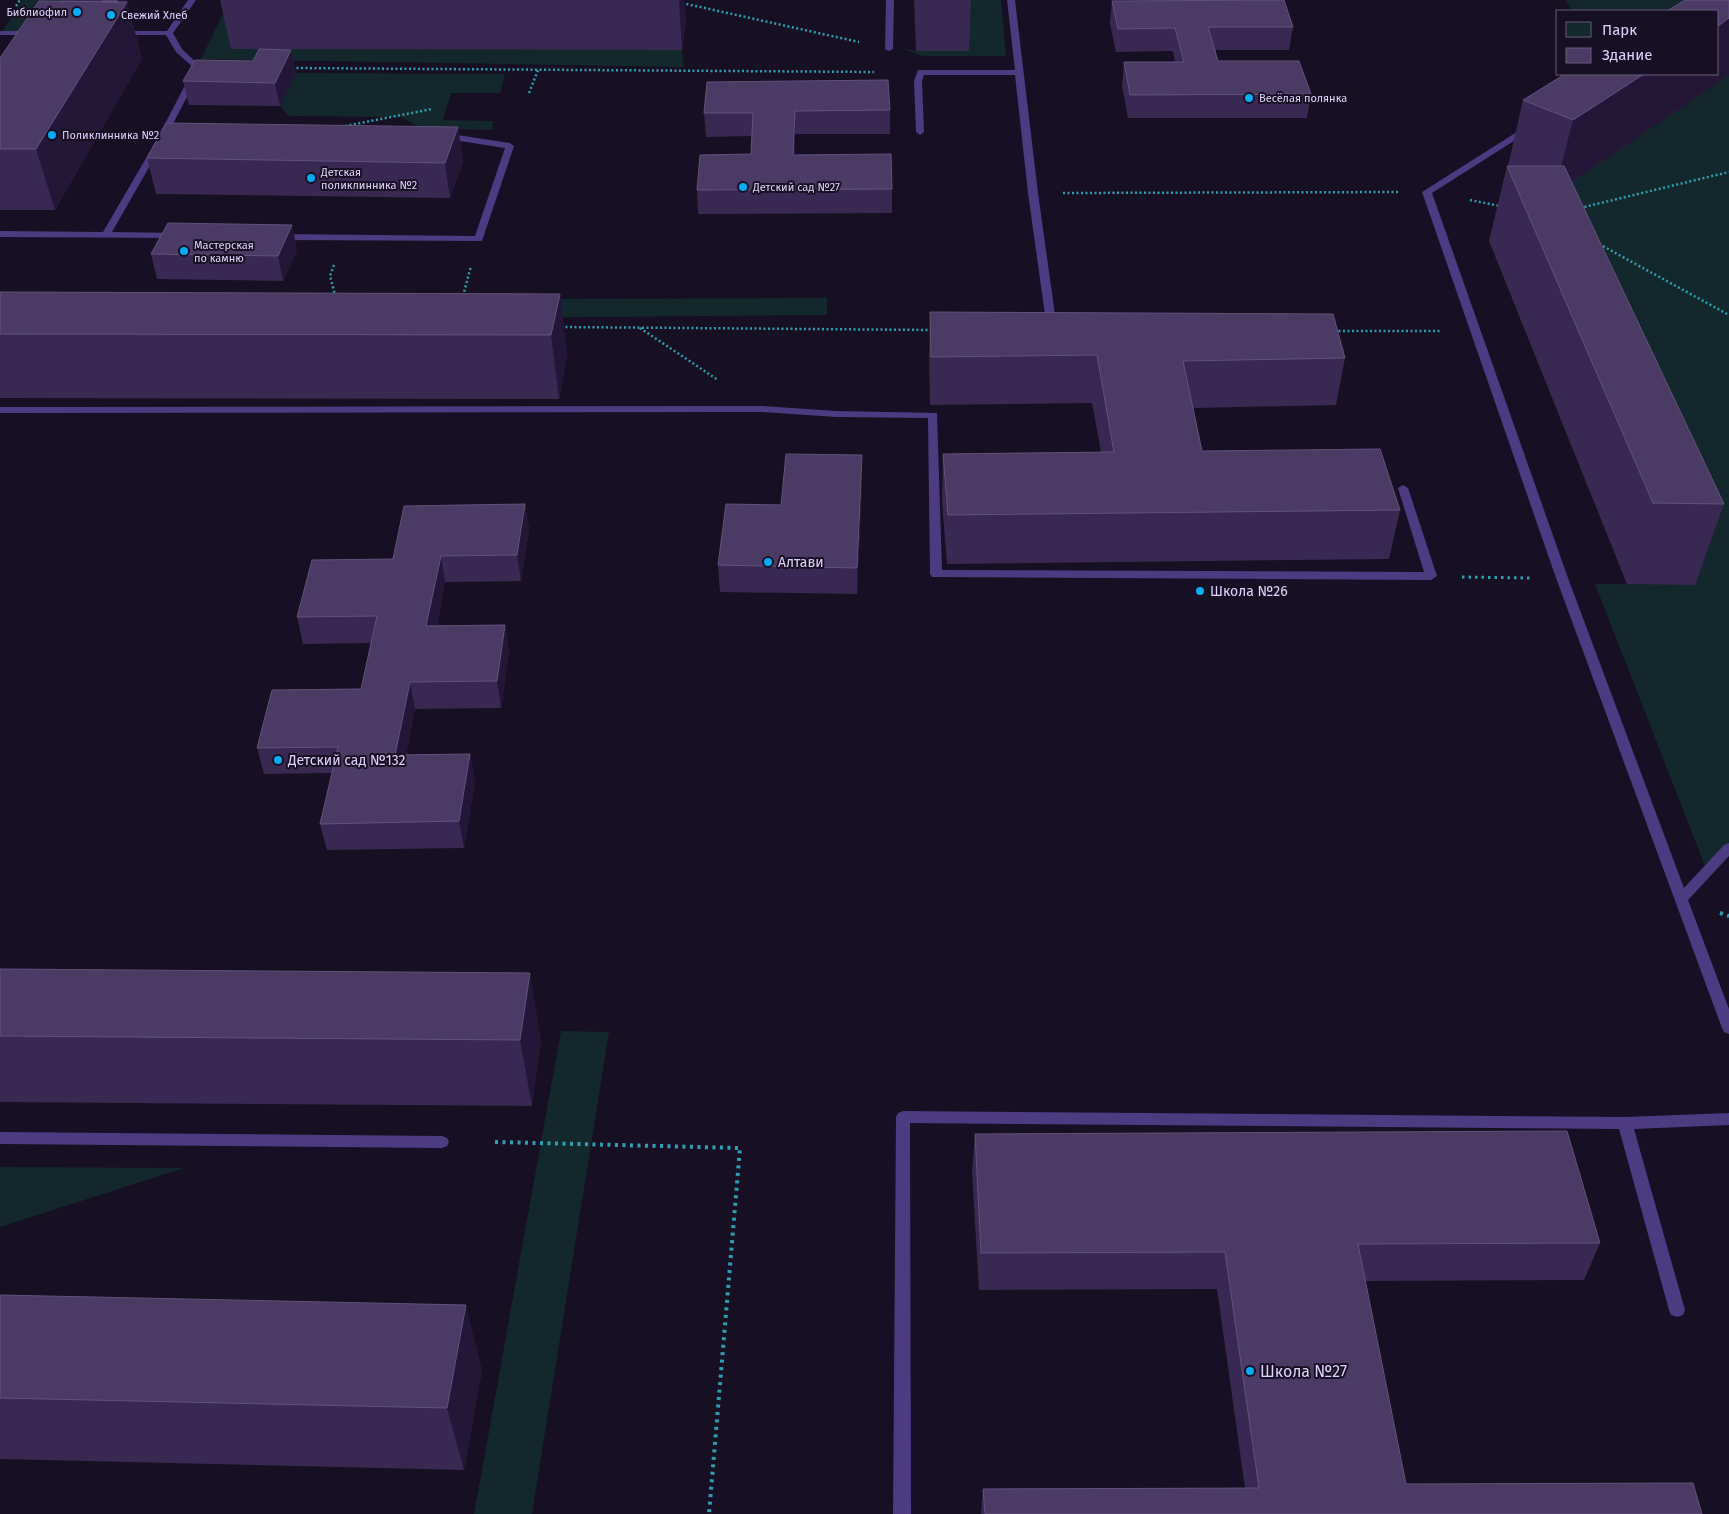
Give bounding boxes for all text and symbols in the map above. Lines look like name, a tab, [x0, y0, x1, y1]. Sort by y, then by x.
place label: Библиофил	[7, 6, 67, 19]
marker: Библиофил	[71, 6, 83, 18]
marker: Свежий Хлеб	[105, 9, 117, 21]
place label: Свежий Хлеб	[121, 9, 188, 22]
legend	[1556, 10, 1719, 75]
text: Парк	[1602, 21, 1637, 39]
text: Здание	[1602, 46, 1652, 64]
marker: Весёлая полянка	[1243, 92, 1255, 104]
place label: Весёлая полянка	[1259, 92, 1347, 105]
marker: Поликлинника №2	[46, 129, 58, 141]
place label: Поликлинника №2	[62, 129, 159, 142]
place label: Детская поликлинника №2	[320, 166, 417, 192]
marker: Детская поликлинника №2	[305, 172, 317, 184]
marker: Детский сад №27	[737, 181, 749, 193]
place label: Детский сад №27	[752, 181, 840, 194]
place label: Мастерская по камню	[194, 239, 254, 265]
marker: Мастерская по камню	[178, 245, 190, 257]
place label: Алтави	[778, 554, 824, 571]
marker: Алтави	[762, 556, 774, 568]
place label: Школа №26	[1210, 583, 1288, 600]
marker: Школа №26	[1194, 585, 1206, 597]
place label: Детский сад №132	[287, 752, 406, 769]
marker: Детский сад №132	[272, 754, 284, 766]
place label: Школа №27	[1260, 1362, 1347, 1381]
marker: Школа №27	[1244, 1365, 1256, 1377]

